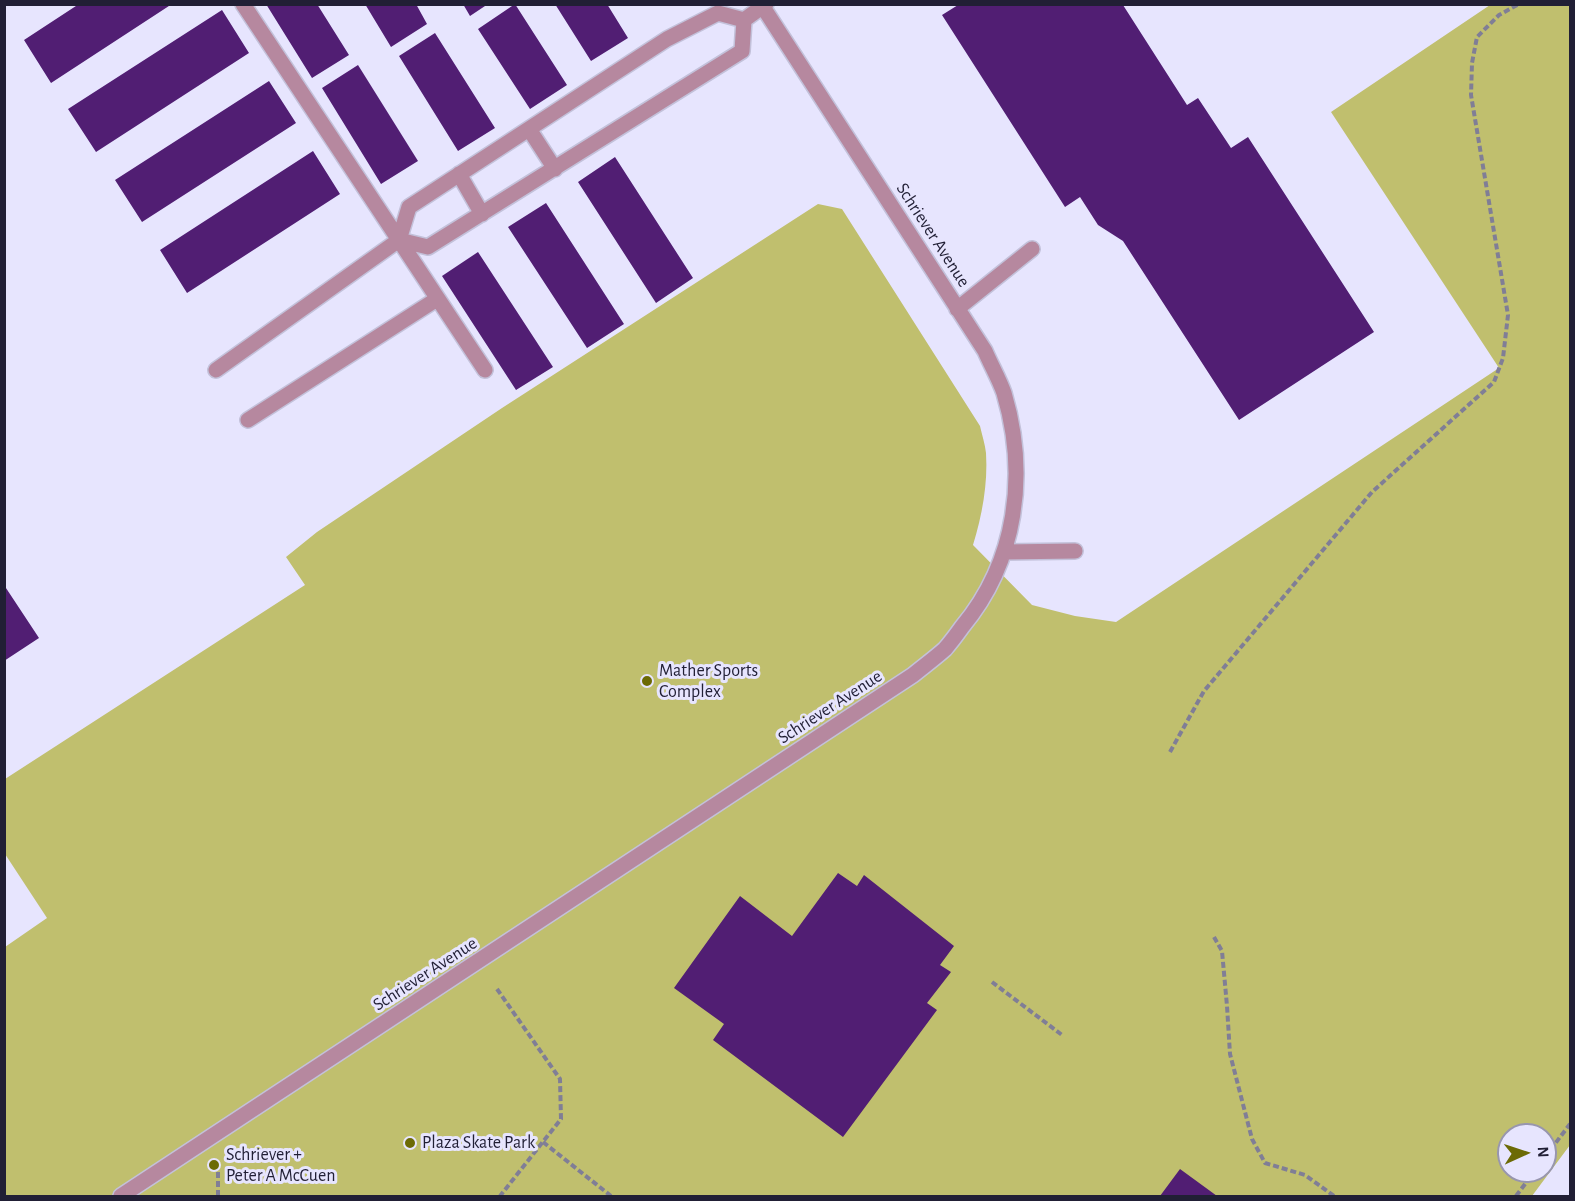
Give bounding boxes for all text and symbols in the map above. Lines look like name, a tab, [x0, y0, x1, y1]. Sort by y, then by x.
street label: Schriever Avenue	[891, 179, 975, 291]
place label: Mather Sports Complex	[659, 660, 758, 702]
street label: Schriever Avenue	[774, 665, 886, 749]
marker: Mather Sports Complex	[640, 674, 654, 688]
street label: Schriever Avenue	[369, 932, 481, 1016]
north arrow	[1497, 1123, 1557, 1183]
place label: Plaza Skate Park	[422, 1132, 535, 1154]
marker: Plaza Skate Park	[403, 1136, 417, 1150]
place label: Schriever + Peter A McCuen	[226, 1144, 335, 1186]
text: N	[1535, 1146, 1551, 1158]
marker: Schriever + Peter A McCuen	[207, 1158, 221, 1172]

